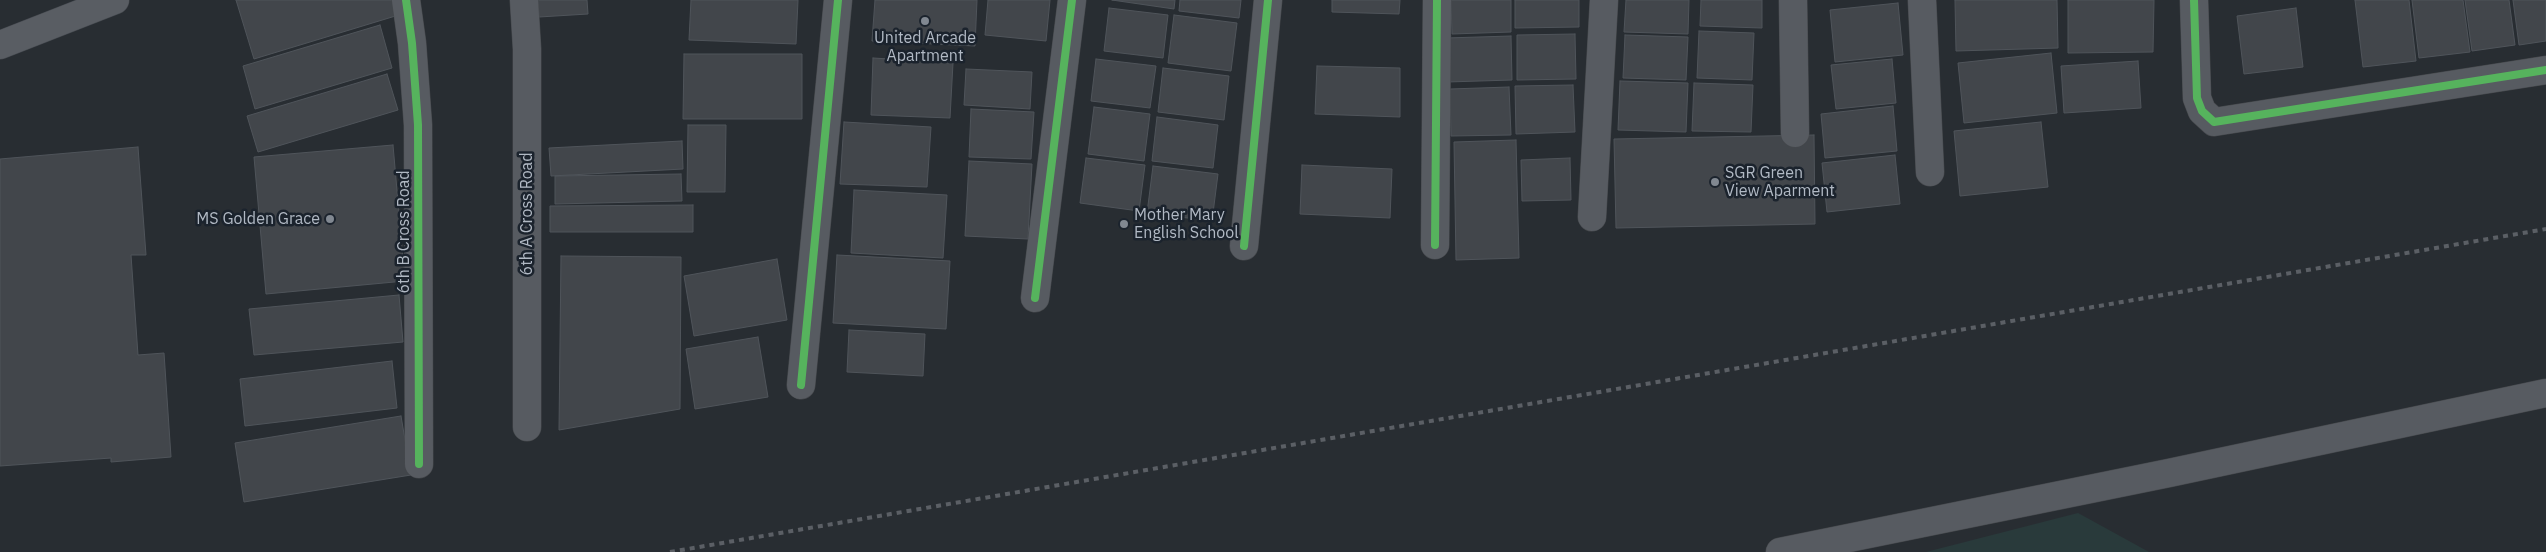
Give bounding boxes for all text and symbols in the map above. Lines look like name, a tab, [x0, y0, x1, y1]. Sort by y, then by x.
marker: United Arcade Apartment	[919, 15, 931, 27]
place label: United Arcade Apartment	[874, 28, 976, 66]
street label: 6th A Cross Road	[517, 153, 537, 275]
place label: SGR Green View Aparment	[1725, 163, 1835, 201]
street label: 6th B Cross Road	[394, 170, 414, 294]
marker: SGR Green View Aparment	[1709, 176, 1721, 188]
place label: Mother Mary English School	[1134, 205, 1239, 243]
place label: MS Golden Grace	[196, 209, 320, 229]
marker: MS Golden Grace	[324, 213, 336, 225]
marker: Mother Mary English School	[1118, 218, 1130, 230]

